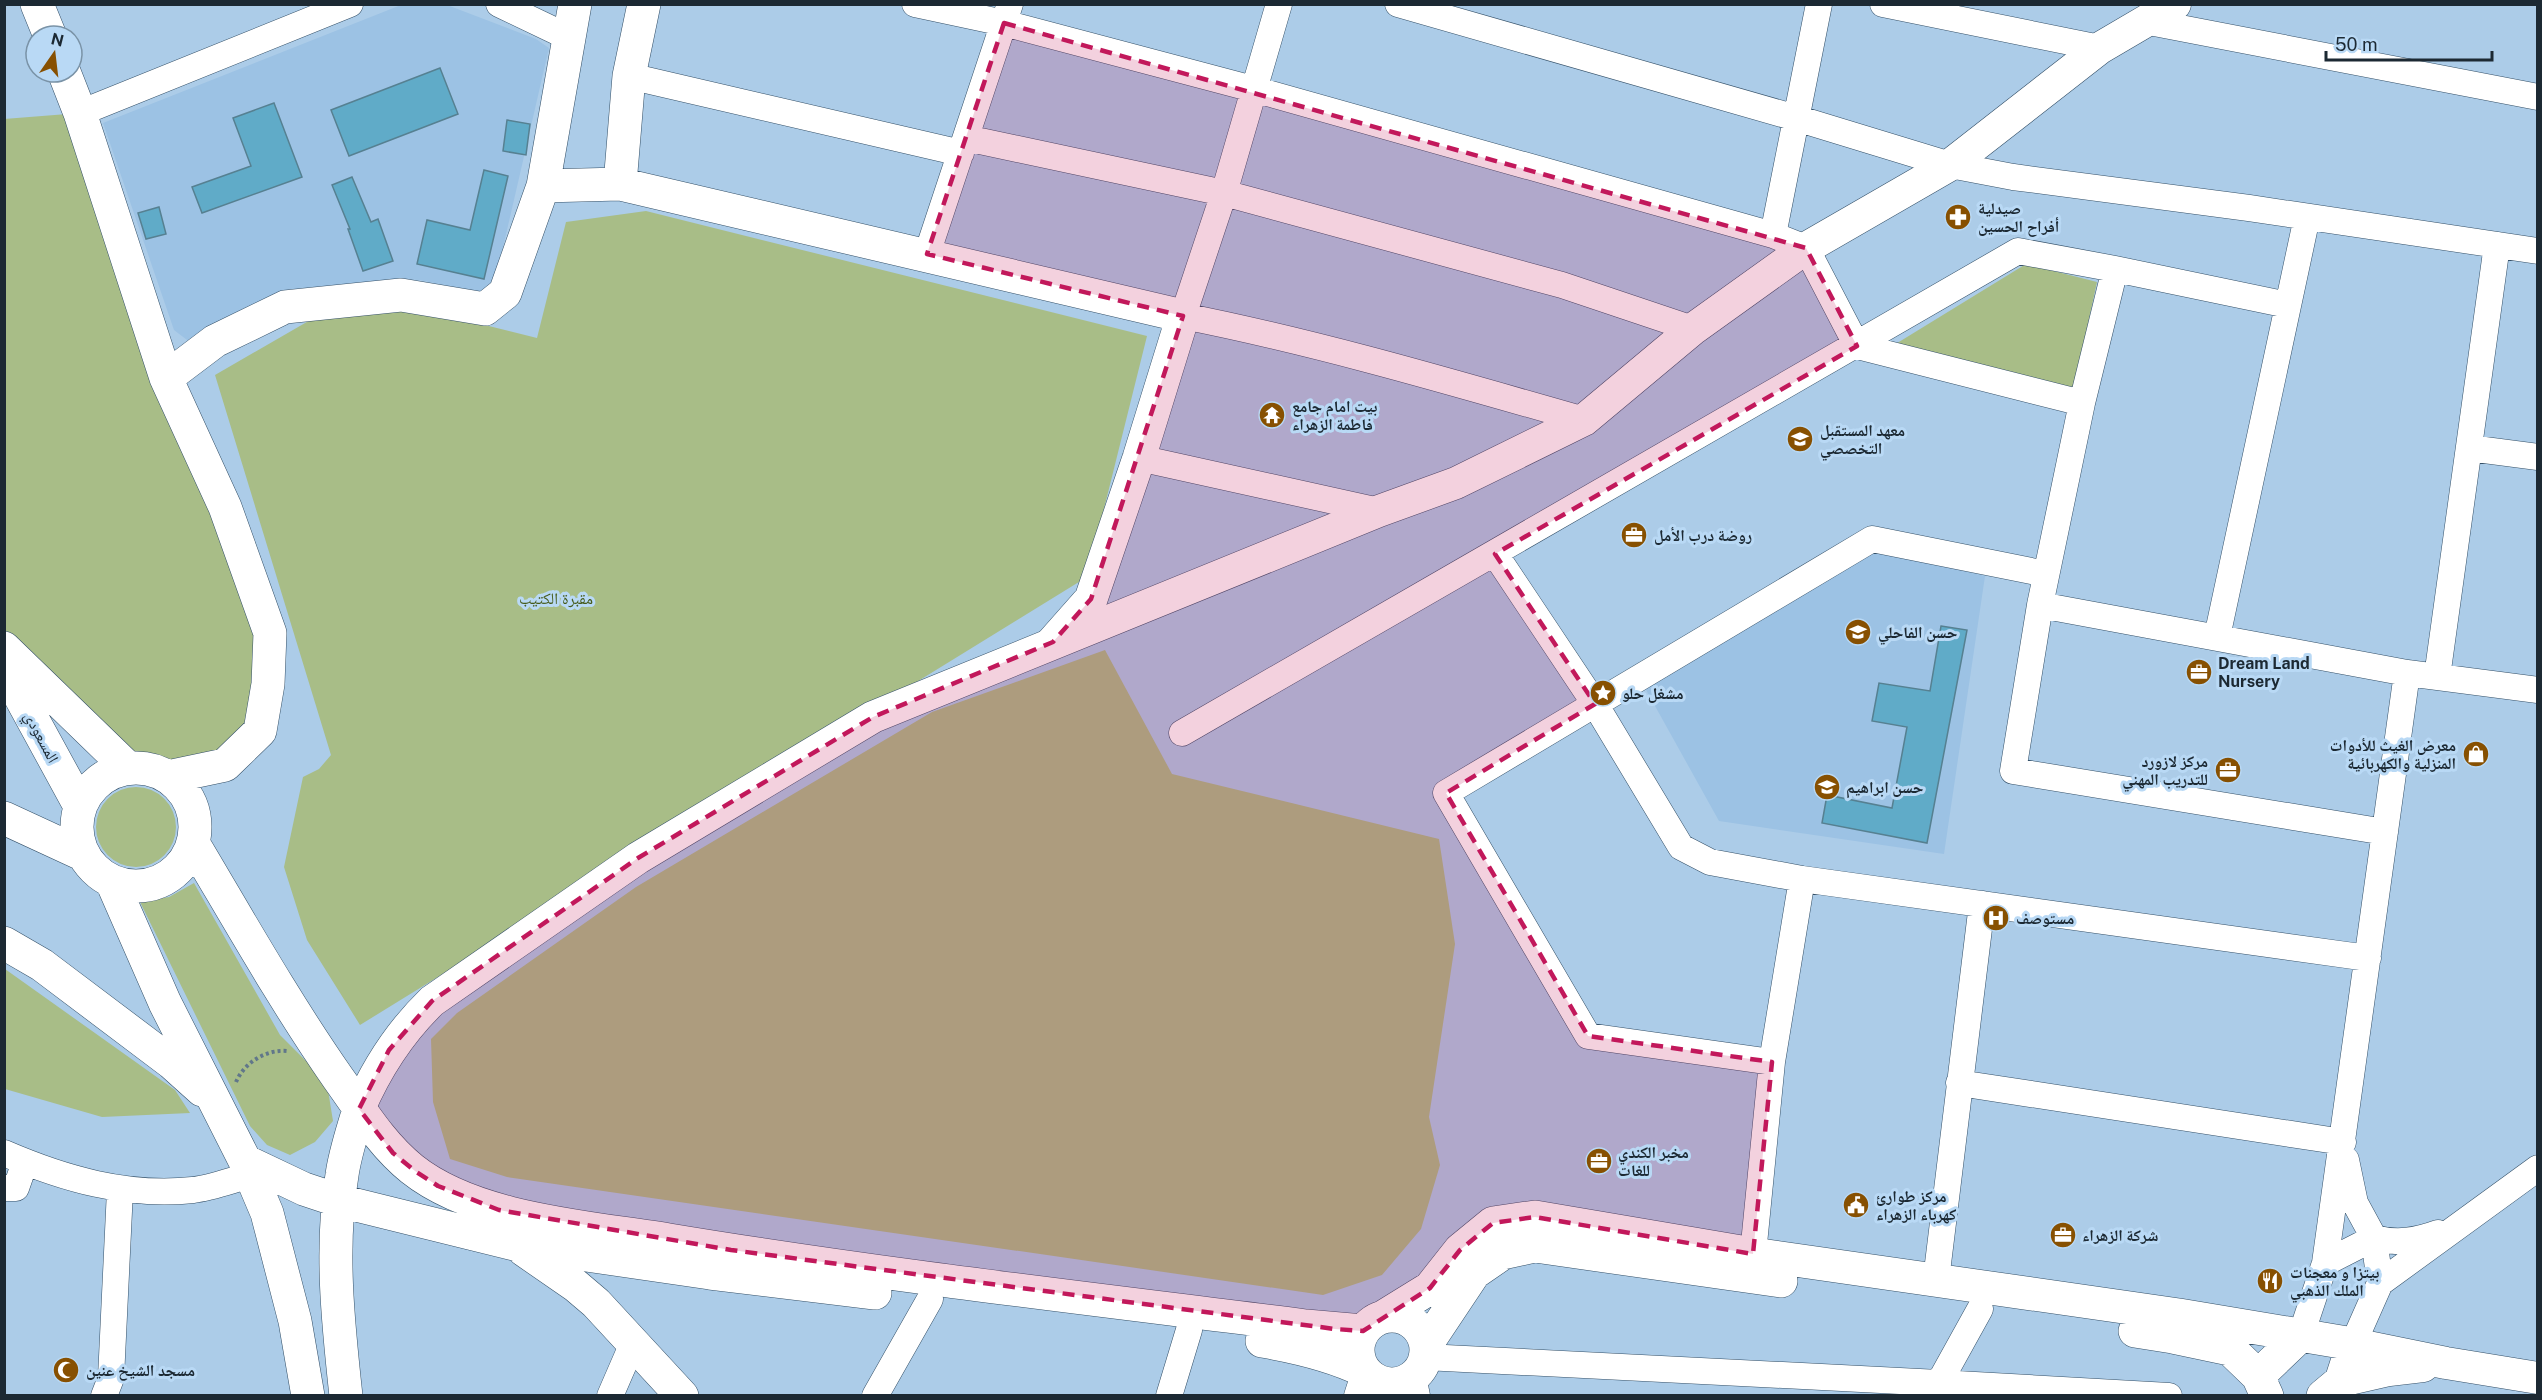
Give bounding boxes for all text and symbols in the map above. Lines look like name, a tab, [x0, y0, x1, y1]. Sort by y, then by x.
north arrow	[24, 24, 84, 84]
scale bar	[2326, 24, 2492, 62]
text: N	[49, 29, 66, 51]
text: 50 m	[2335, 34, 2378, 55]
place label: صيدلية أفراح الحسين	[1978, 199, 2059, 237]
pharmacy icon: صيدلية أفراح الحسين	[1943, 202, 1973, 232]
place label: بيت امام جامع فاطمة الزهراء	[1292, 397, 1377, 434]
temple icon: بيت امام جامع فاطمة الزهراء	[1257, 400, 1287, 430]
place label: معهد المستقبل التخصصي	[1820, 421, 1905, 461]
school or university icon: معهد المستقبل التخصصي	[1785, 424, 1815, 454]
office icon: روضة درب الأمل	[1619, 520, 1649, 550]
place label: روضة درب الأمل	[1654, 526, 1752, 545]
park label: مقبرة الكتيب	[519, 589, 593, 608]
school or university icon: حسن الفاحلي	[1843, 617, 1873, 647]
place label: حسن الفاحلي	[1878, 623, 1957, 645]
place label: Dream Land Nursery	[2218, 654, 2310, 691]
office icon: Dream Land Nursery	[2184, 657, 2214, 687]
place icon: مشغل حلو	[1588, 678, 1618, 708]
place label: مشغل حلو	[1622, 684, 1683, 703]
street label: المسعودي	[18, 708, 63, 767]
place label: معرض الغيث للأدوات المنزلية والكهربائية	[2330, 736, 2456, 773]
shop icon: معرض الغيث للأدوات المنزلية والكهربائية	[2461, 739, 2491, 769]
place label: مركز لازورد للتدريب المهني	[2122, 752, 2208, 792]
office icon: مركز لازورد للتدريب المهني	[2213, 755, 2243, 785]
school or university icon: حسن ابراهيم	[1812, 772, 1842, 802]
place label: حسن ابراهيم	[1846, 778, 1923, 799]
hospital icon: مستوصف	[1981, 903, 2011, 933]
place label: مستوصف	[2016, 909, 2074, 928]
place label: مخبر الكندي للغات	[1618, 1143, 1689, 1180]
office icon: مخبر الكندي للغات	[1584, 1146, 1614, 1176]
place label: مركز طوارئ كهرباء الزهراء	[1876, 1187, 1956, 1224]
public building icon: مركز طوارئ كهرباء الزهراء	[1841, 1190, 1871, 1220]
office icon: شركة الزهراء	[2048, 1220, 2078, 1250]
place label: شركة الزهراء	[2082, 1226, 2158, 1245]
place label: بيتزا و معجنات الملك الذهبي	[2290, 1263, 2379, 1303]
restaurant icon: بيتزا و معجنات الملك الذهبي	[2255, 1266, 2285, 1296]
mosque icon: مسجد الشيخ عنين	[51, 1355, 81, 1385]
place label: مسجد الشيخ عنين	[86, 1361, 195, 1381]

